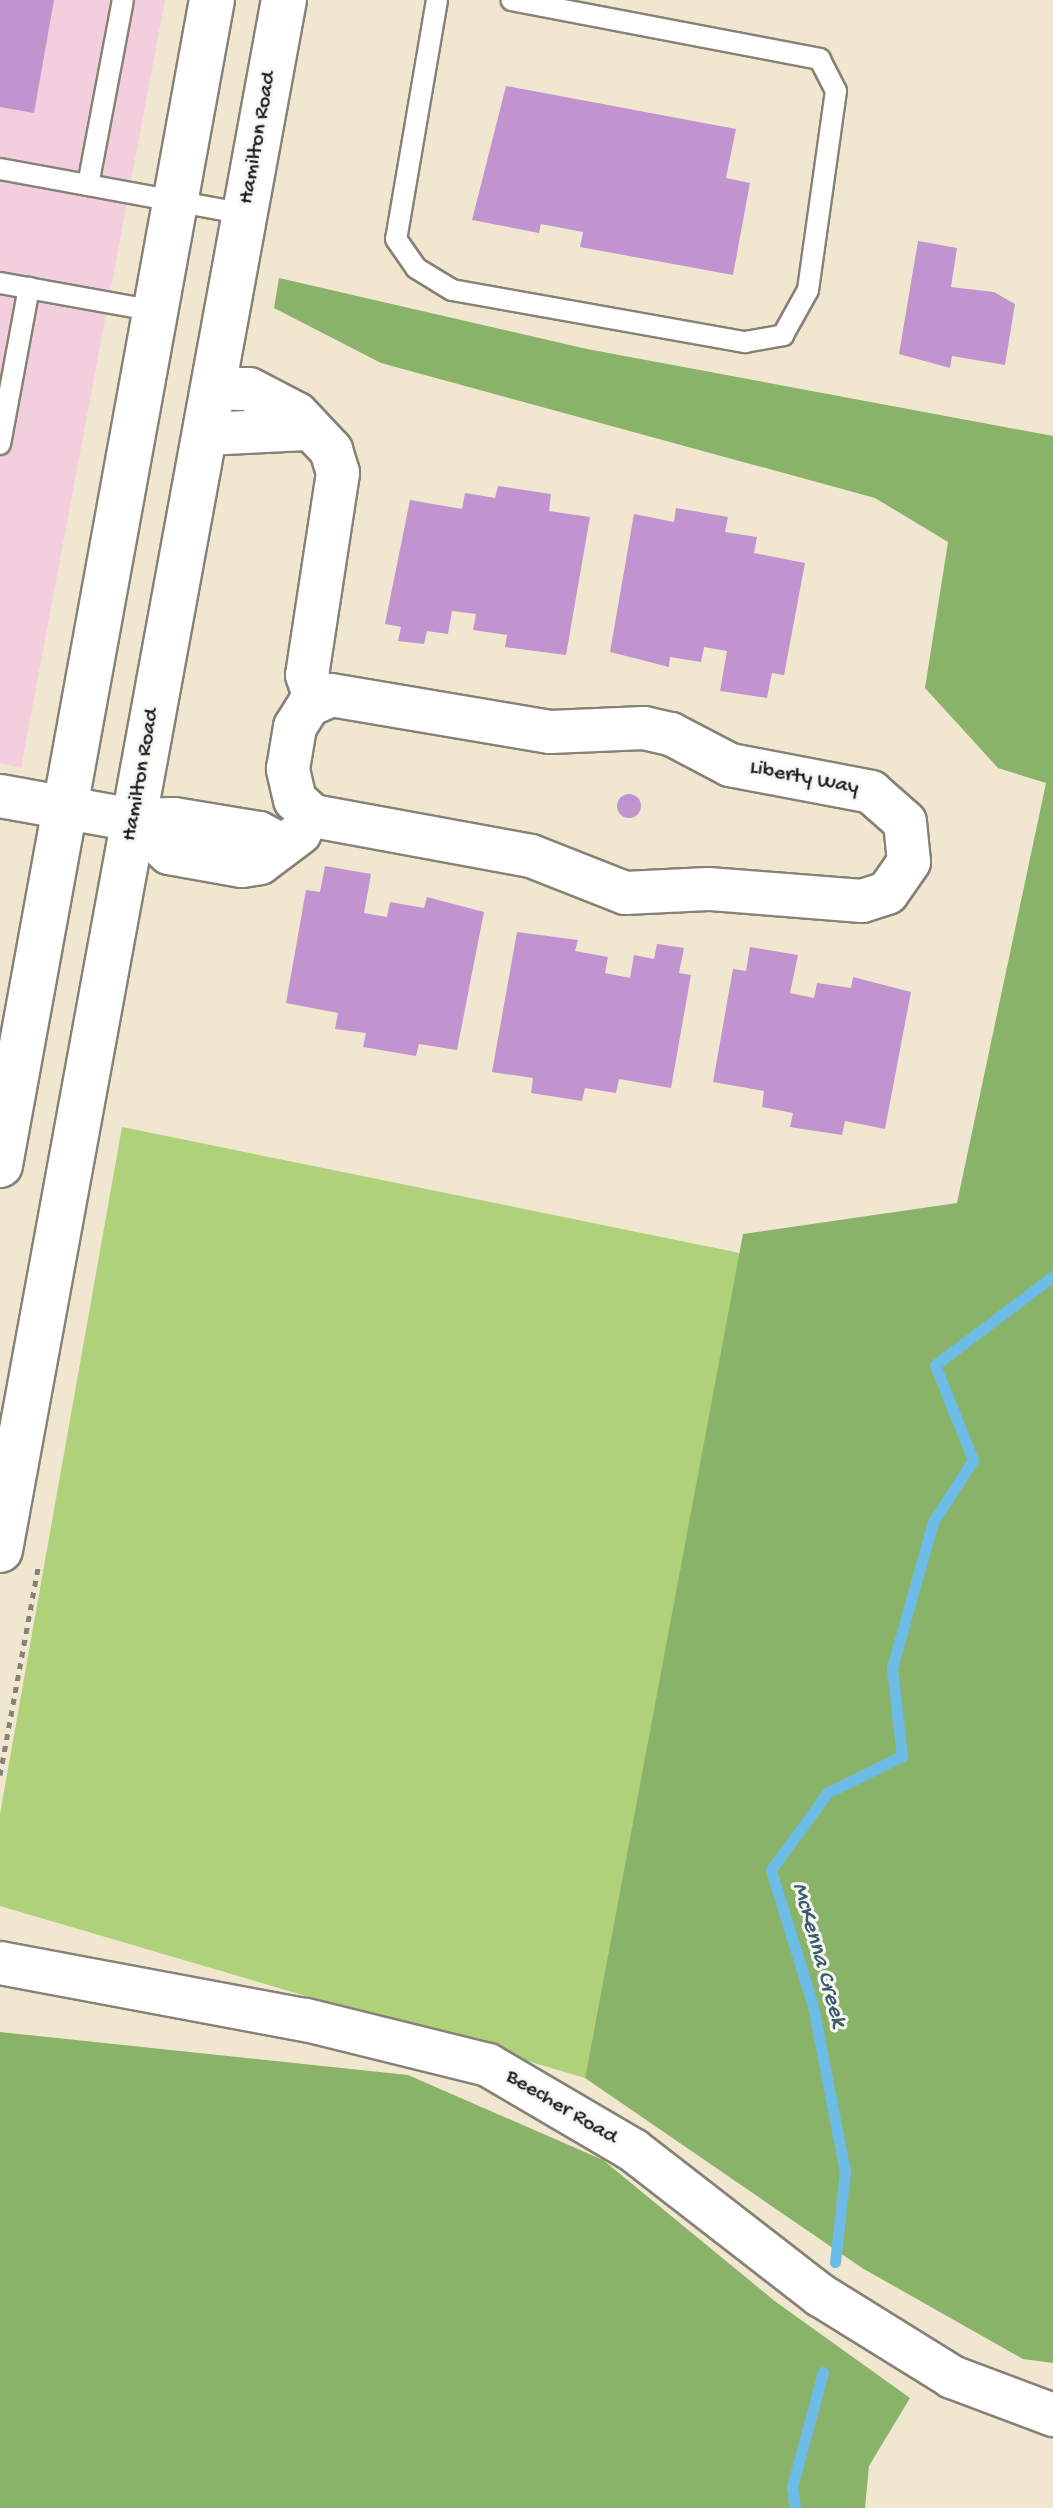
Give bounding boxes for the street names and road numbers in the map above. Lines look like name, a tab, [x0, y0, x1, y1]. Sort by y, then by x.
street label: Hamilton Road	[234, 70, 284, 206]
street label: Hamilton Road	[117, 707, 167, 843]
street label: Liberty Way	[747, 756, 861, 802]
street label: Beecher Road	[500, 2064, 622, 2152]

